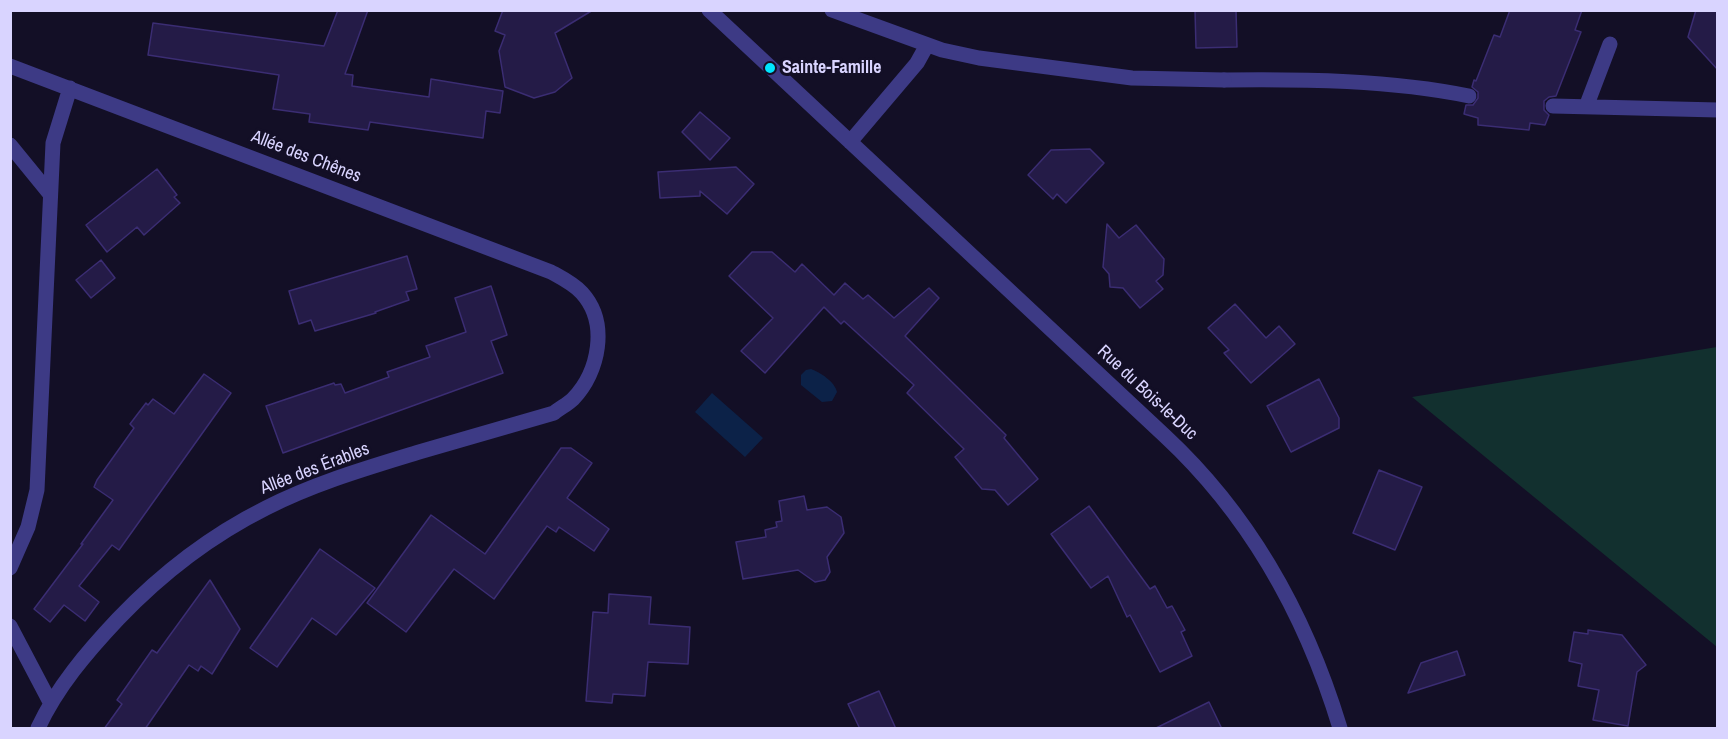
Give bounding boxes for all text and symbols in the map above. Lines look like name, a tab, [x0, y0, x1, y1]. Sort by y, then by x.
place label: Sainte-Famille	[782, 57, 881, 79]
marker: Sainte-Famille	[763, 61, 777, 75]
street label: Allée des Chênes	[248, 126, 364, 188]
street label: Rue du Bois-le-Duc	[1093, 341, 1201, 445]
street label: Allée des Érables	[258, 438, 372, 500]

